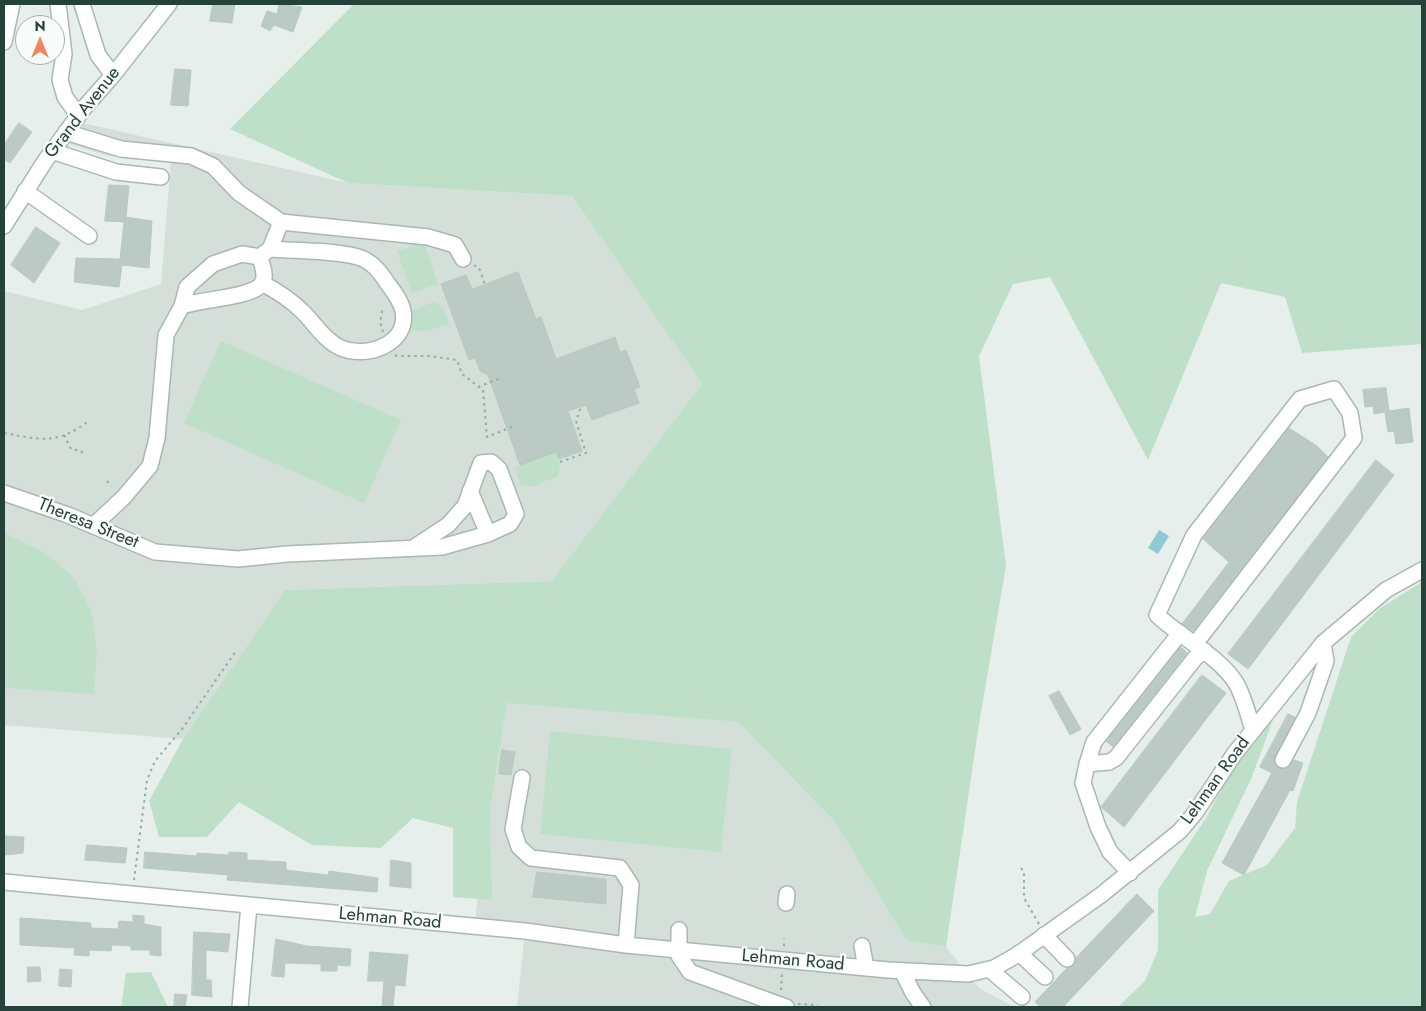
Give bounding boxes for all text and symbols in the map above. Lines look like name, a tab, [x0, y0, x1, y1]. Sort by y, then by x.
north arrow	[15, 15, 65, 65]
text: N	[34, 16, 46, 36]
street label: Grand Avenue	[41, 63, 125, 163]
street label: Theresa Street	[35, 494, 141, 554]
street label: Lehman Road	[1177, 733, 1255, 829]
street label: Lehman Road	[338, 904, 442, 934]
street label: Lehman Road	[741, 946, 845, 976]

